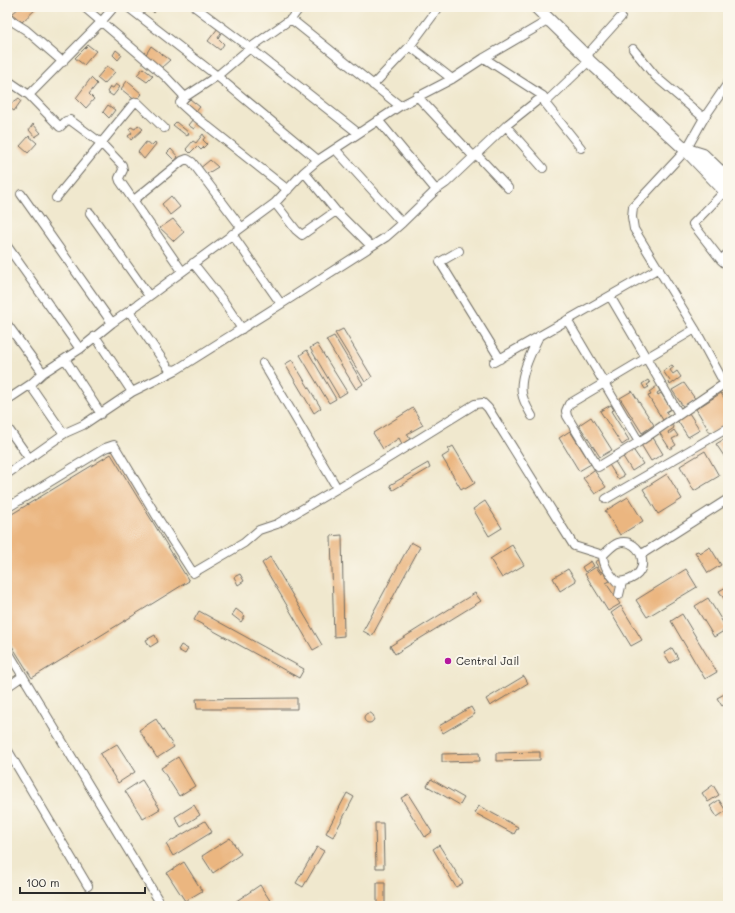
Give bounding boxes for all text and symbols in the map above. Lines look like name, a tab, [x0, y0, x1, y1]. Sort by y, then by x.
place label: Central Jail	[456, 653, 519, 668]
marker: Central Jail	[443, 656, 453, 666]
scale bar	[20, 869, 145, 895]
text: 100 m	[26, 874, 60, 890]

